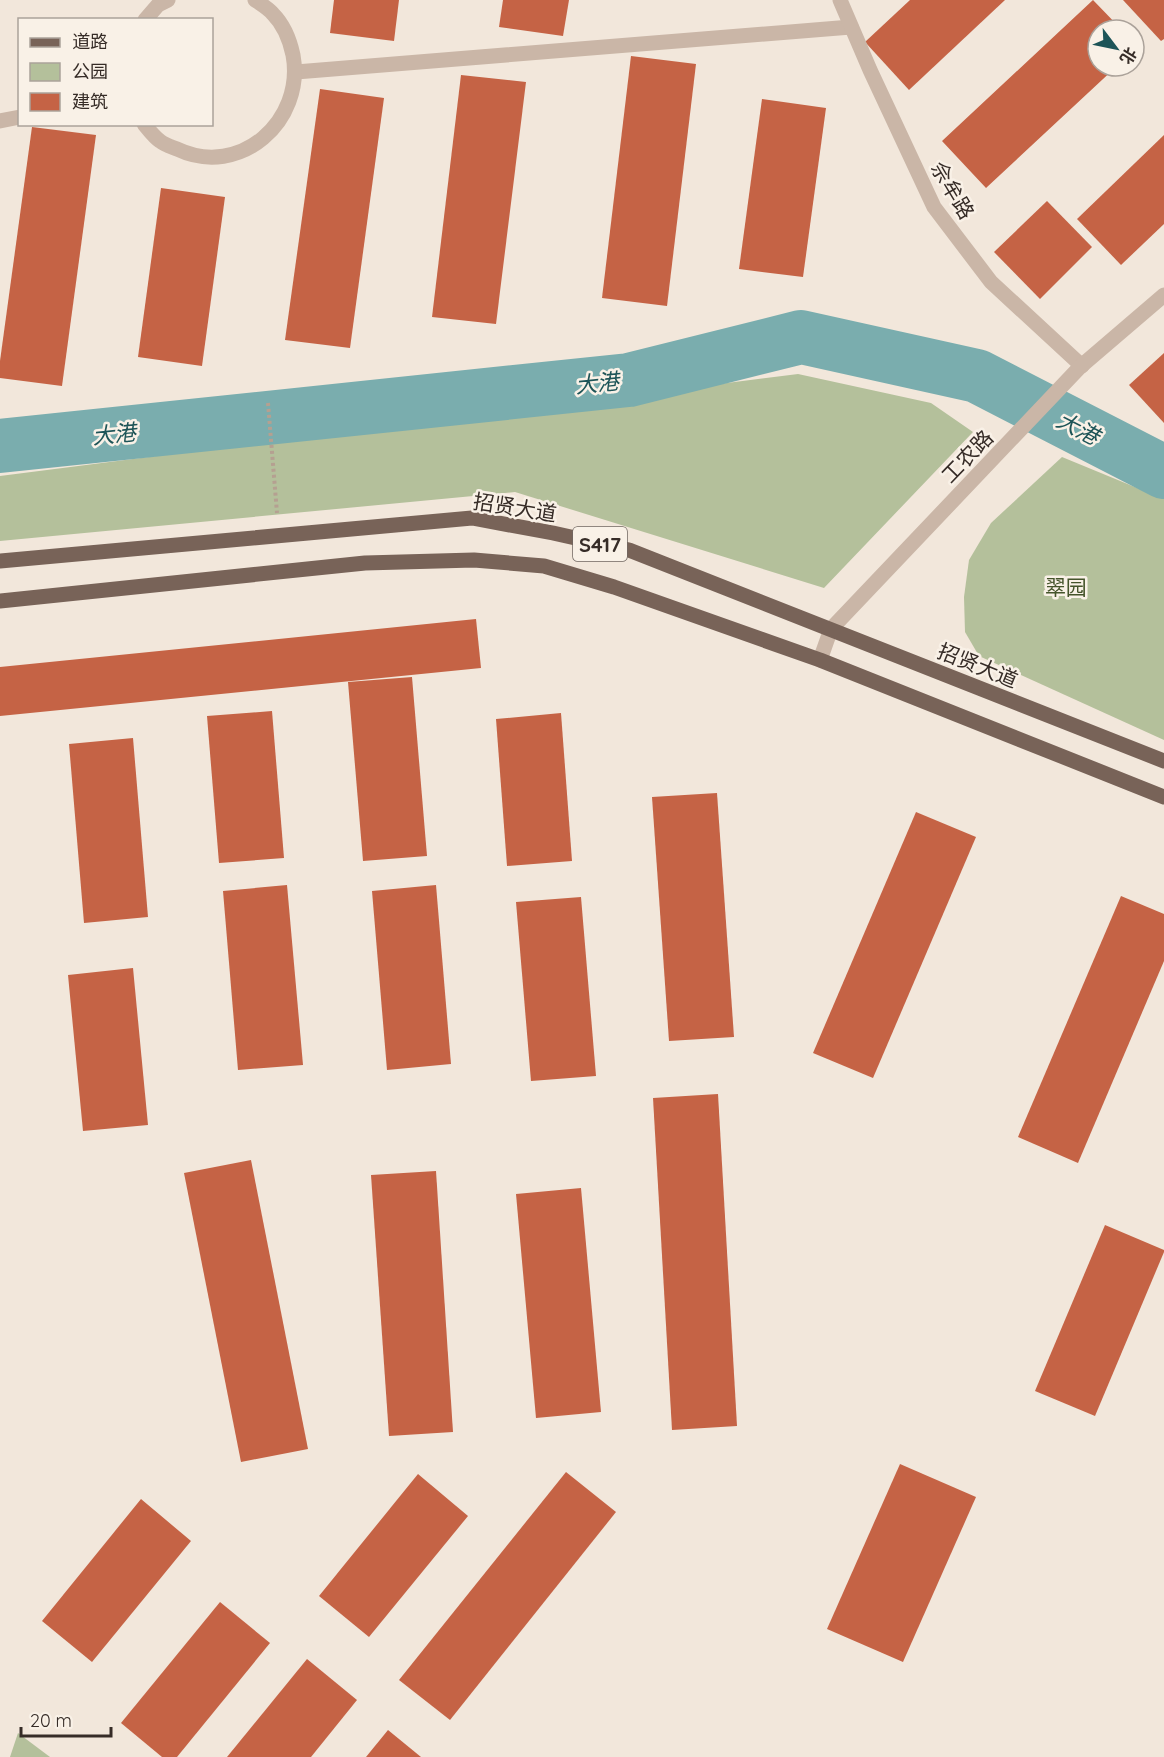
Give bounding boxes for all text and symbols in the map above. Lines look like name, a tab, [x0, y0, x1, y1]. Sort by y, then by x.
legend	[18, 18, 213, 126]
north arrow	[1086, 18, 1146, 78]
text: 道路	[72, 30, 108, 53]
text: 北	[1116, 44, 1141, 68]
text: 公园	[72, 60, 108, 83]
text: 建筑	[72, 90, 108, 113]
street label: 佘牟路	[926, 156, 980, 224]
water label: 大港	[574, 366, 623, 399]
water label: 大港	[1052, 406, 1107, 452]
water label: 大港	[91, 417, 140, 450]
street label: 工农路	[936, 424, 998, 488]
street label: 招贤大道	[471, 488, 559, 526]
road number: S417	[573, 527, 627, 561]
park label: 翠园	[1045, 574, 1087, 600]
street label: 招贤大道	[934, 637, 1022, 693]
scale bar	[21, 1700, 111, 1738]
text: 20 m	[30, 1709, 72, 1732]

